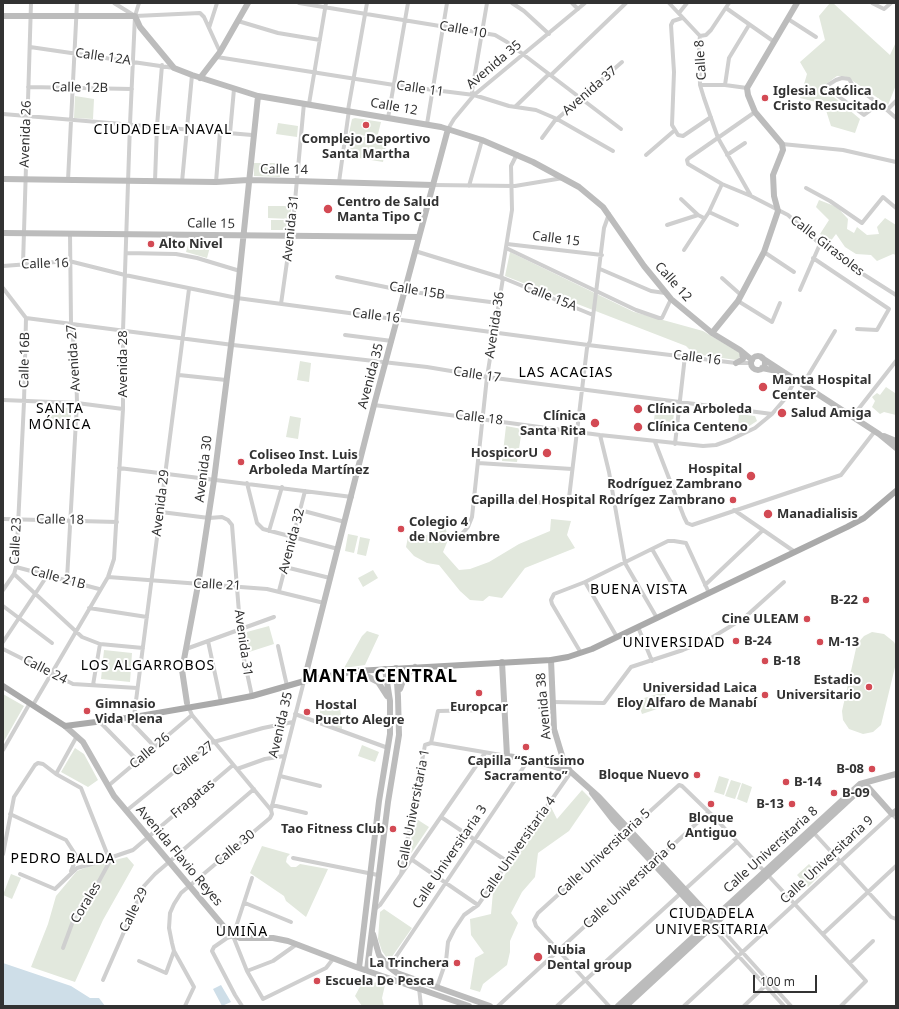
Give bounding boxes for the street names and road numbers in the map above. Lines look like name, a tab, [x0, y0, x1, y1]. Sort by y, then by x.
street label: Calle 10	[438, 18, 488, 42]
street label: Avenida 35	[463, 37, 525, 93]
street label: Calle 8	[692, 39, 710, 81]
street label: Calle 12A	[74, 45, 132, 69]
street label: Avenida 37	[560, 63, 620, 119]
street label: Calle 11	[395, 78, 445, 100]
street label: Calle 12B	[52, 80, 108, 96]
street label: Calle 12	[369, 95, 419, 119]
street label: Avenida 26	[17, 100, 35, 168]
street label: Calle 14	[260, 162, 308, 178]
street label: Avenida 31	[280, 194, 302, 262]
street label: Calle Girasoles	[787, 212, 867, 280]
street label: Calle 15	[187, 216, 235, 232]
street label: Calle 15	[531, 228, 581, 250]
street label: Calle 16	[21, 255, 69, 273]
street label: Calle 12	[651, 259, 695, 305]
street label: Calle 15B	[388, 279, 446, 303]
street label: Calle 15A	[521, 279, 579, 315]
street label: Avenida 36	[482, 291, 508, 359]
street label: Calle 16	[351, 305, 401, 327]
street label: Avenida 27	[64, 324, 84, 392]
street label: Avenida 28	[115, 330, 131, 398]
street label: Calle 16B	[17, 332, 33, 388]
street label: Avenida 35	[355, 342, 387, 410]
street label: Calle 16	[672, 347, 722, 369]
street label: Calle 17	[452, 364, 502, 386]
street label: Calle 18	[454, 407, 504, 429]
street label: Avenida 30	[192, 435, 216, 503]
street label: Avenida 29	[149, 469, 173, 537]
street label: Avenida 32	[276, 507, 308, 575]
street label: Calle 18	[36, 512, 84, 528]
street label: Calle 23	[7, 517, 25, 565]
street label: Calle 21B	[29, 563, 87, 593]
street label: Calle 21	[193, 576, 241, 594]
street label: Avenida 31	[231, 609, 255, 677]
street label: Calle 24	[20, 652, 70, 688]
street label: Avenida 38	[533, 672, 555, 740]
street label: Avenida 35	[266, 691, 296, 759]
street label: Calle 26	[127, 730, 173, 772]
street label: Calle 27	[169, 738, 217, 780]
street label: Calle Universitaria 1	[395, 748, 433, 870]
street label: Fragatas	[168, 776, 218, 822]
street label: Calle Universitaria 4	[477, 794, 559, 902]
street label: Calle Universitaria 3	[410, 802, 490, 912]
street label: Avenida Flavio Reyes	[132, 803, 226, 909]
street label: Calle Universitaria 8	[721, 804, 821, 896]
street label: Calle Universitaria 5	[554, 806, 654, 900]
street label: Calle Universitaria 9	[777, 813, 877, 907]
street label: Calle 30	[212, 827, 258, 869]
street label: Calle Universitaria 6	[580, 838, 680, 932]
street label: Corales	[68, 880, 104, 926]
street label: Calle 29	[117, 885, 151, 935]

